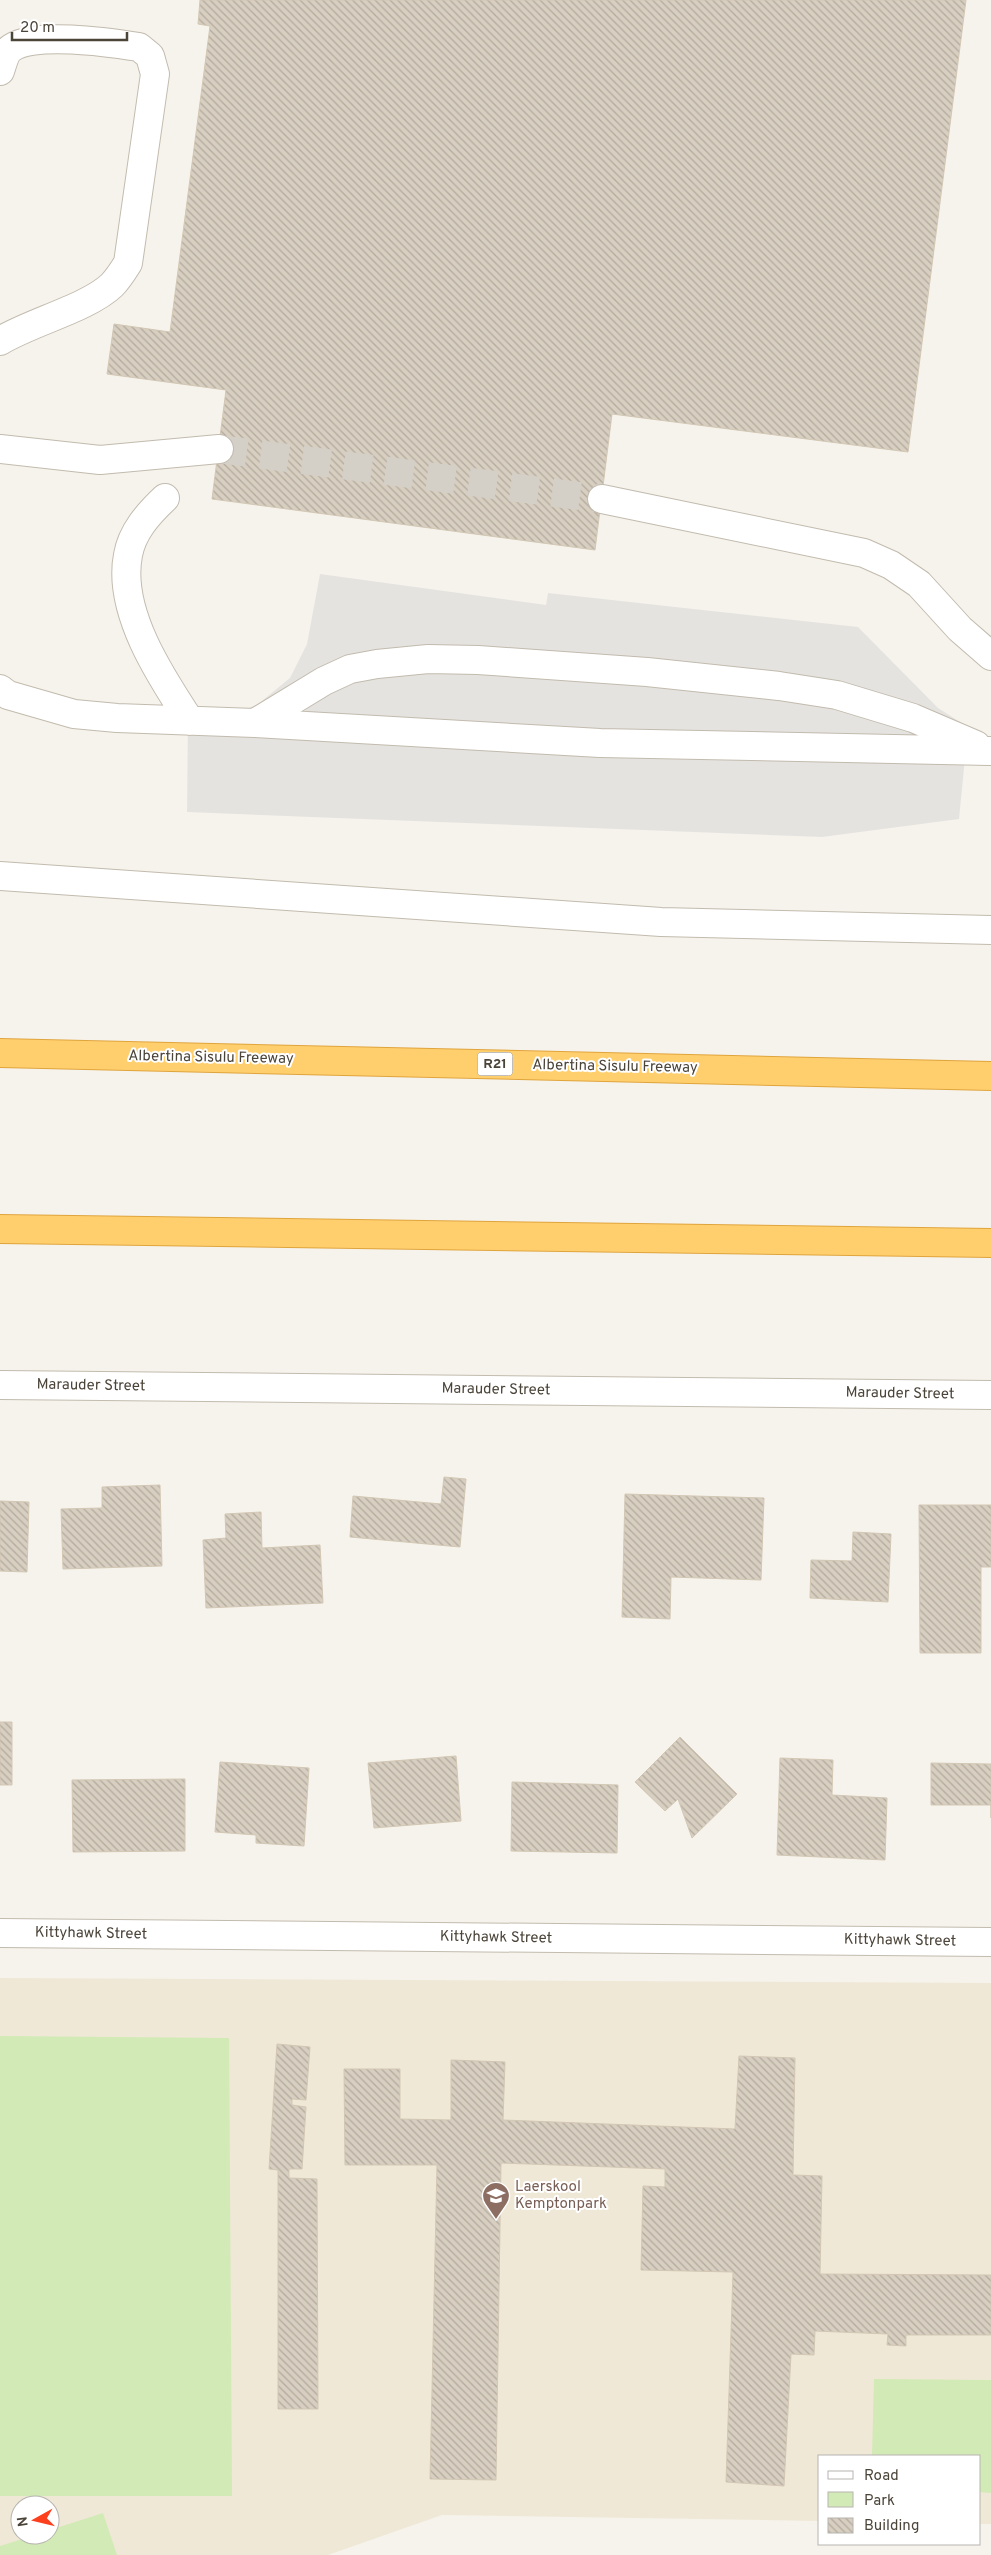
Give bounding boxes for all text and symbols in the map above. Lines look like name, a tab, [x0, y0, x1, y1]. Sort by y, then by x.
scale bar	[12, 10, 128, 42]
text: 20 m	[20, 19, 55, 38]
street label: Albertina Sisulu Freeway	[128, 1047, 294, 1069]
road number: R21	[478, 1052, 512, 1076]
street label: Albertina Sisulu Freeway	[532, 1056, 698, 1078]
street label: Marauder Street	[36, 1376, 146, 1396]
street label: Marauder Street	[441, 1380, 551, 1400]
street label: Marauder Street	[845, 1384, 955, 1404]
street label: Kittyhawk Street	[35, 1924, 147, 1944]
street label: Kittyhawk Street	[440, 1928, 552, 1948]
street label: Kittyhawk Street	[844, 1931, 956, 1951]
place label: Laerskool Kemptonpark	[515, 2178, 607, 2214]
school or university icon: Laerskool Kemptonpark	[481, 2181, 511, 2220]
legend	[818, 2455, 981, 2545]
text: Road	[864, 2467, 899, 2486]
text: Park	[864, 2492, 895, 2511]
north arrow	[10, 2495, 60, 2545]
text: N	[14, 2515, 33, 2528]
text: Building	[864, 2517, 919, 2536]

